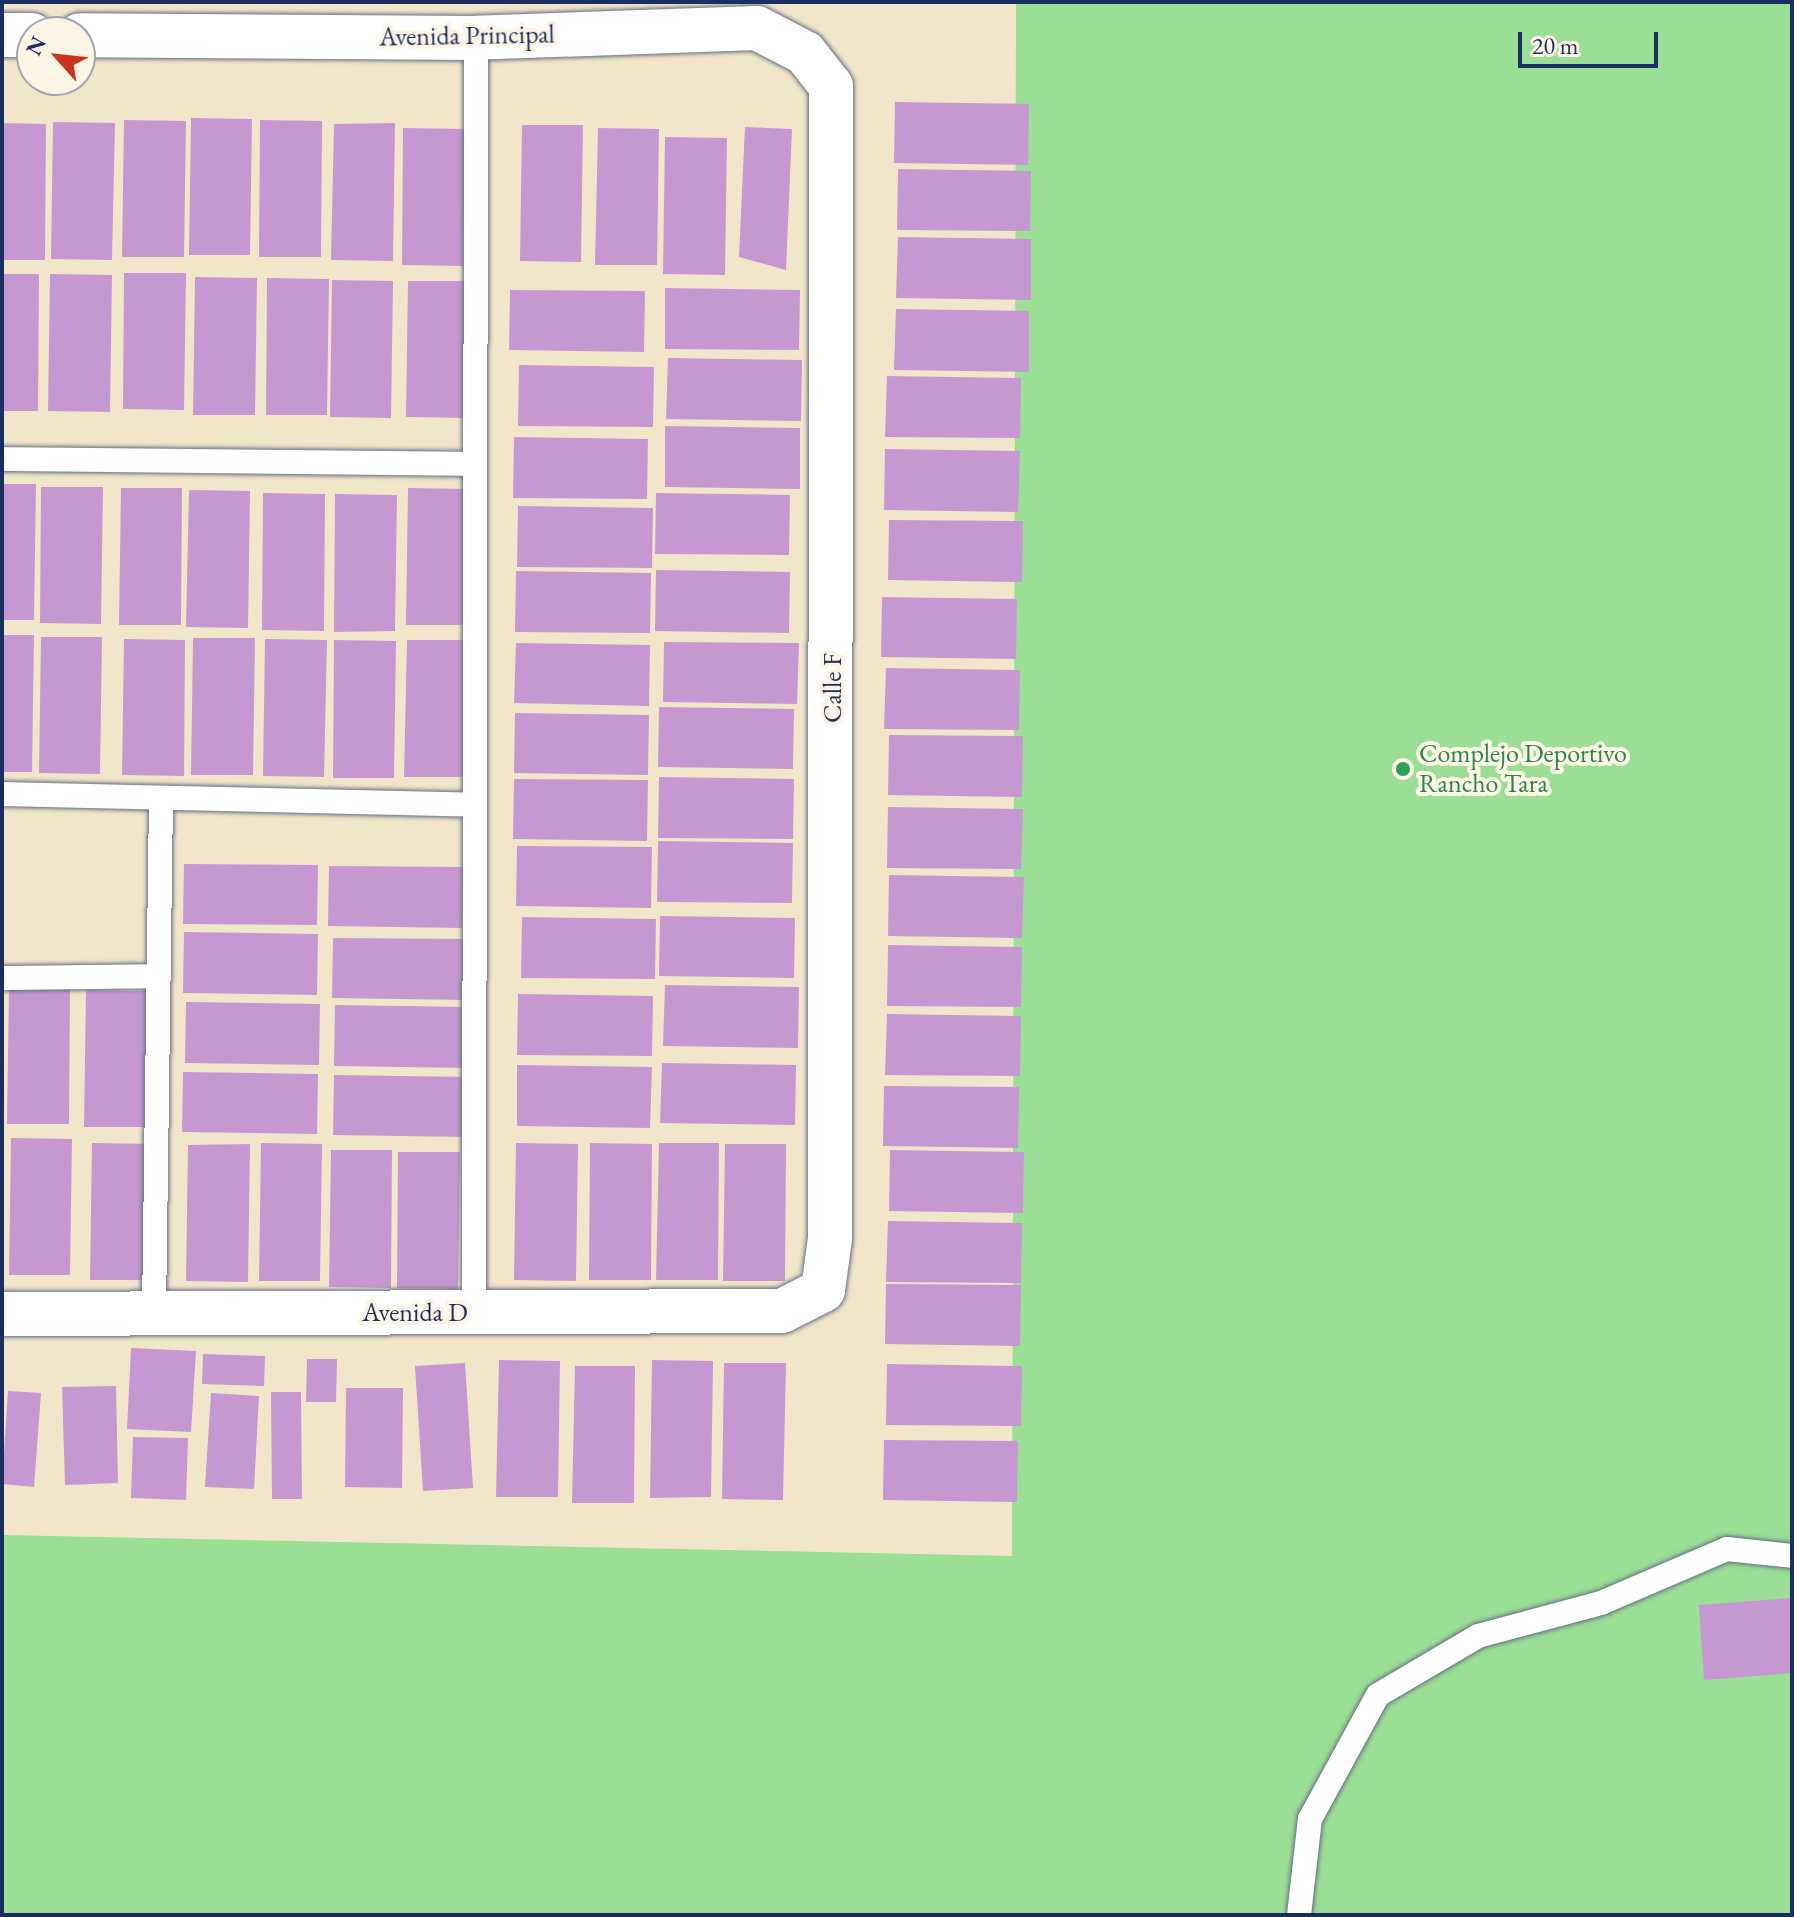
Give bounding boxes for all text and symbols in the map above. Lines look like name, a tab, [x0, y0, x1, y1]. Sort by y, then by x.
north arrow	[16, 16, 96, 96]
scale bar	[1522, 16, 1662, 66]
street label: Avenida Principal	[379, 19, 555, 53]
text: 20 m	[1532, 30, 1579, 61]
text: N	[19, 31, 53, 60]
street label: Calle F	[817, 653, 849, 723]
place label: Complejo Deportivo Rancho Tara	[1419, 738, 1627, 800]
marker: Complejo Deportivo Rancho Tara	[1394, 760, 1412, 778]
street label: Avenida D	[362, 1297, 468, 1329]

